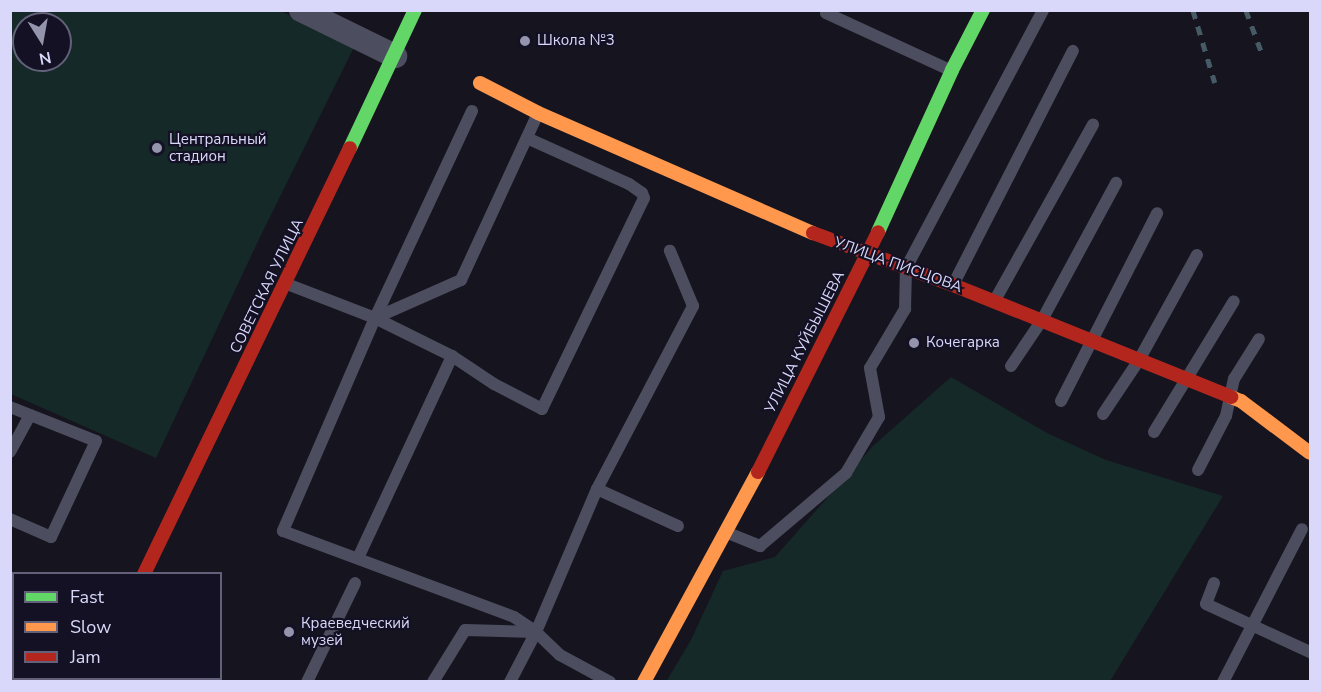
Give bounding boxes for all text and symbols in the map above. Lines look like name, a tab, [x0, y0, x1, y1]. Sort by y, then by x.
north arrow	[12, 12, 72, 72]
place label: Школа №3	[537, 32, 615, 50]
marker: Школа №3	[518, 34, 532, 48]
text: N	[37, 46, 53, 70]
place label: Центральный стадион	[169, 130, 267, 165]
marker: Центральный стадион	[150, 141, 164, 155]
street label: СОВЕТСКАЯ УЛИЦА	[227, 216, 307, 356]
street label: УЛИЦА ПИСЦОВА	[831, 233, 965, 297]
street label: УЛИЦА КУЙБЫШЕВА	[761, 268, 849, 416]
place label: Кочегарка	[926, 334, 1000, 352]
marker: Кочегарка	[907, 336, 921, 350]
legend	[12, 572, 222, 680]
text: Fast	[70, 585, 104, 609]
place label: Краеведческий музей	[301, 614, 410, 649]
text: Slow	[70, 615, 111, 639]
marker: Краеведческий музей	[282, 625, 296, 639]
text: Jam	[70, 645, 101, 669]

